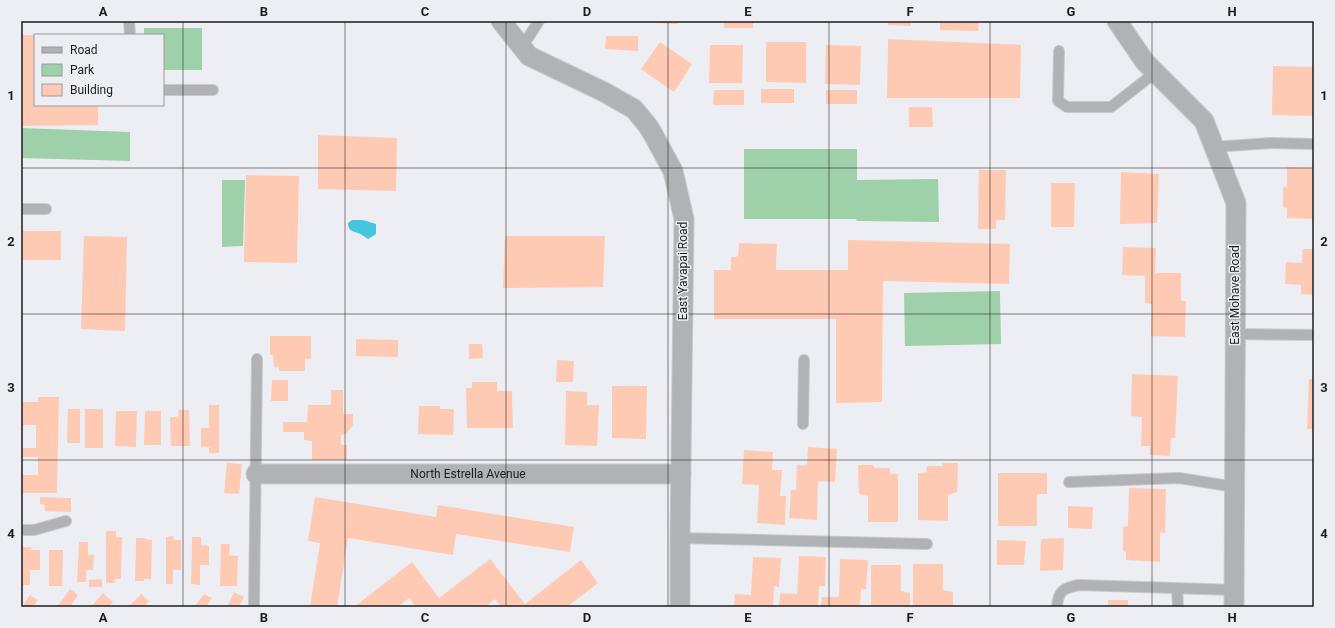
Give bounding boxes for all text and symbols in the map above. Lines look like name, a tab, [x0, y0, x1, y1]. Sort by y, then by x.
text: A	[99, 4, 108, 19]
text: B	[260, 4, 268, 19]
text: C	[421, 4, 430, 19]
text: D	[583, 4, 591, 19]
text: E	[744, 4, 752, 19]
text: F	[906, 4, 914, 19]
text: G	[1067, 4, 1076, 19]
text: H	[1227, 4, 1237, 19]
legend	[34, 34, 164, 106]
text: Road	[70, 43, 98, 57]
text: Park	[70, 63, 95, 77]
text: Building	[70, 83, 113, 97]
text: 1	[7, 88, 15, 103]
text: 1	[1320, 88, 1328, 103]
street label: East Yavapai Road	[676, 222, 690, 320]
text: 2	[7, 234, 15, 249]
text: 2	[1320, 234, 1328, 249]
street label: East Mohave Road	[1228, 245, 1242, 345]
text: 3	[7, 380, 15, 395]
text: 3	[1320, 380, 1328, 395]
street label: North Estrella Avenue	[410, 467, 526, 481]
text: 4	[7, 526, 15, 541]
text: 4	[1320, 526, 1328, 541]
text: A	[99, 610, 108, 625]
text: B	[260, 610, 268, 625]
text: C	[421, 610, 430, 625]
text: D	[583, 610, 591, 625]
text: E	[744, 610, 752, 625]
text: F	[906, 610, 914, 625]
text: G	[1067, 610, 1076, 625]
text: H	[1227, 610, 1237, 625]

